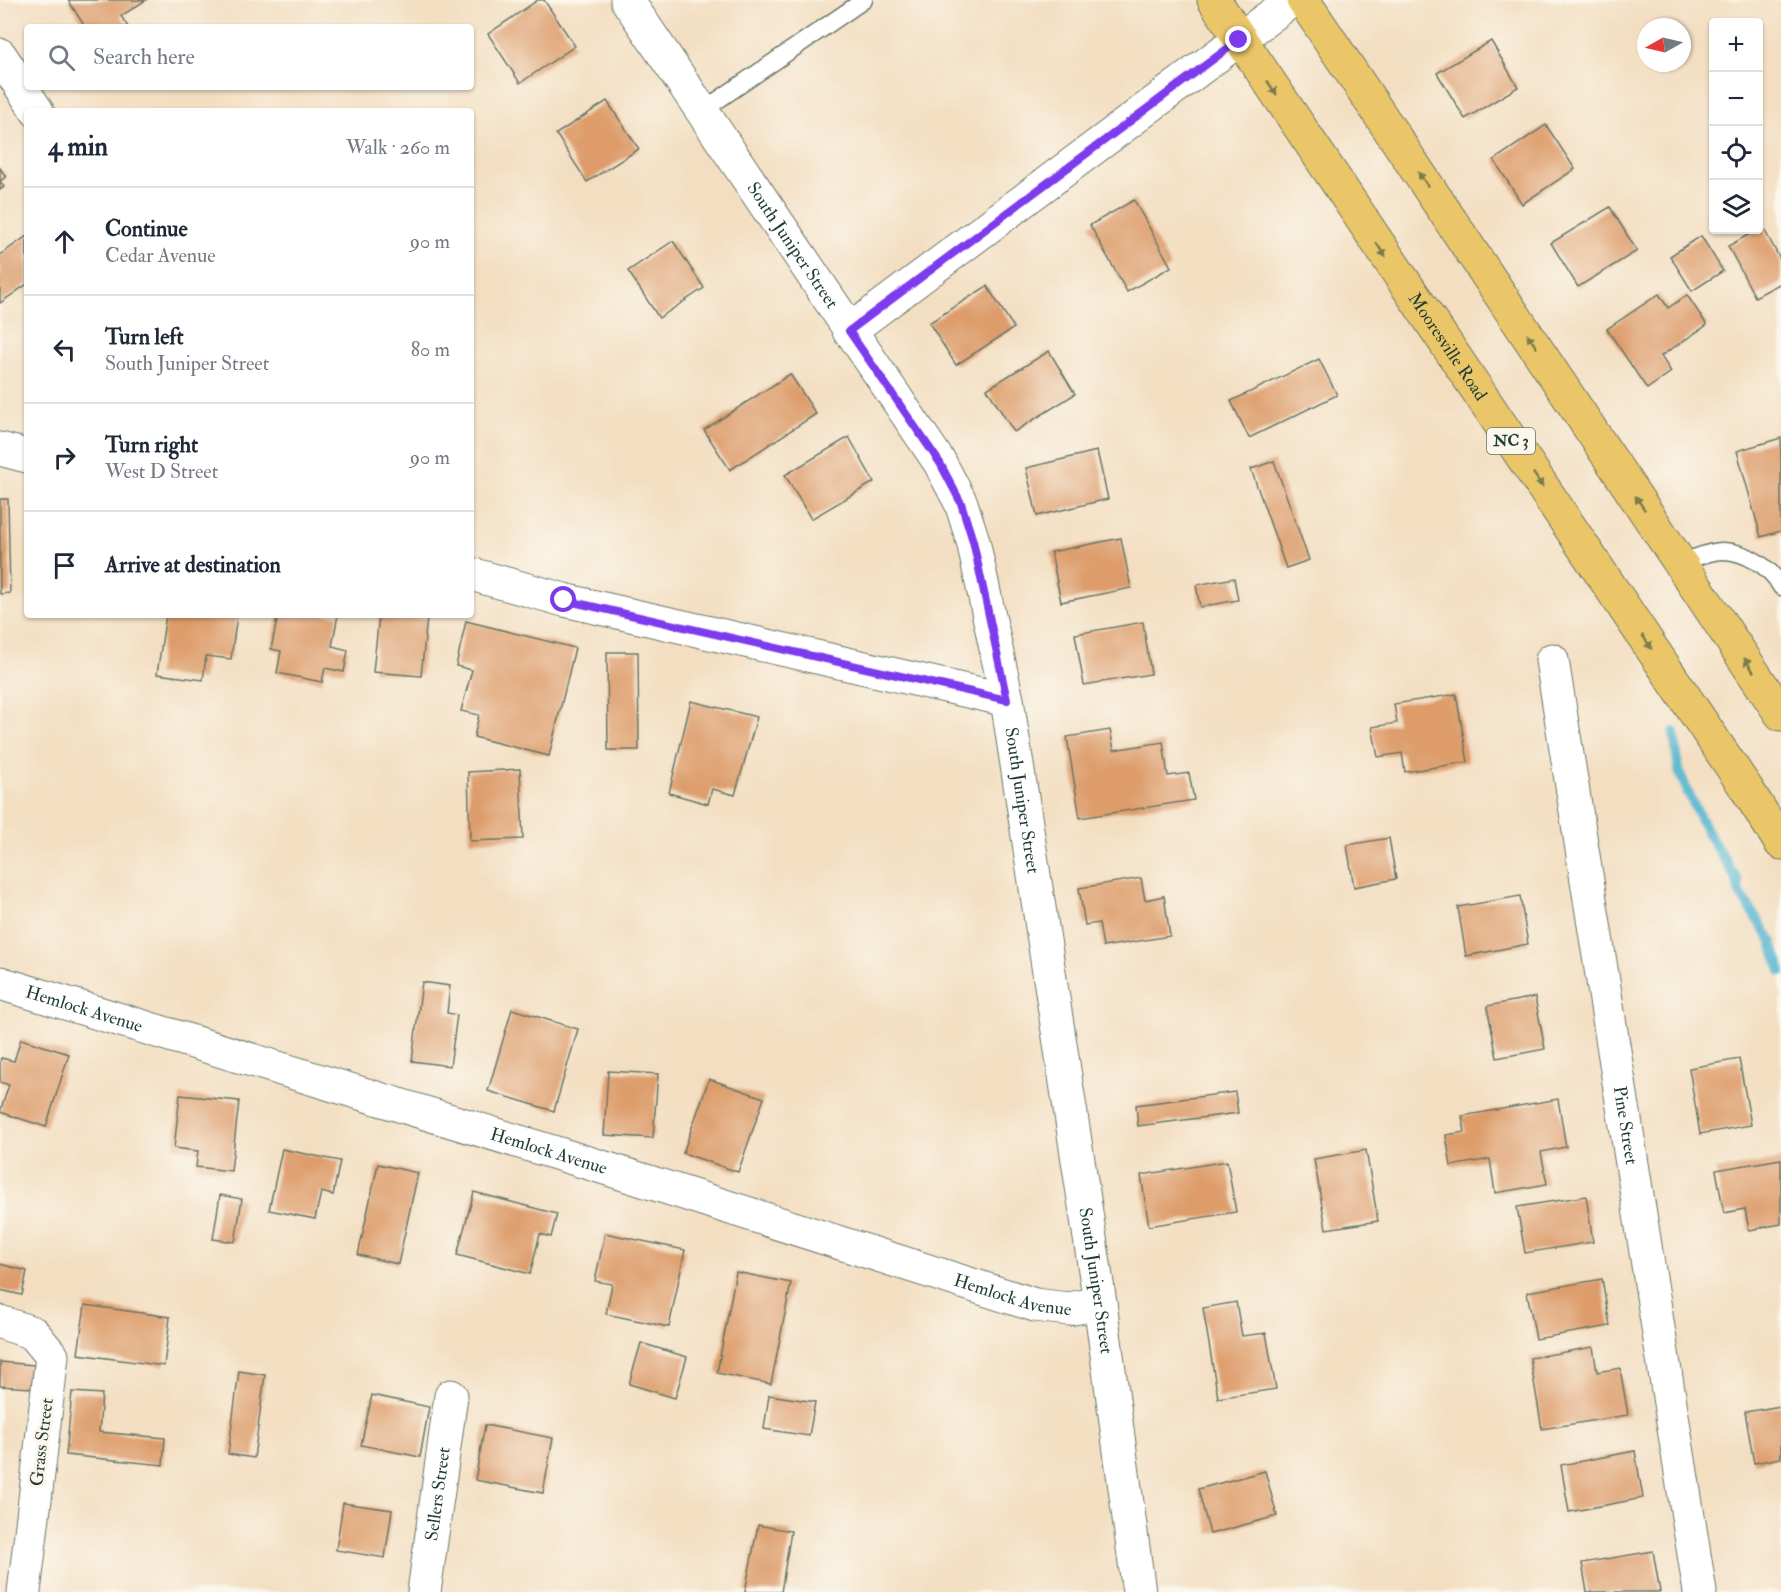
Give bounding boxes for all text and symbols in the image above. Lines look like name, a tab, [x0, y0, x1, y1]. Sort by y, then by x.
north arrow	[1637, 18, 1691, 72]
map controls	[1709, 18, 1763, 234]
button: +	[1709, 18, 1763, 72]
search box	[24, 24, 474, 90]
route end	[1225, 26, 1251, 52]
icon: search	[45, 41, 78, 74]
text: Search here	[93, 43, 195, 71]
button: −	[1709, 72, 1763, 126]
one-way arrow	[1266, 80, 1277, 96]
button: locate	[1709, 126, 1763, 180]
text: 4 min	[48, 131, 108, 163]
text: Walk · 260 m	[346, 135, 450, 160]
one-way arrow	[1417, 172, 1429, 188]
street label: South Juniper Street	[742, 178, 844, 313]
button: layers	[1709, 180, 1763, 234]
text: Continue	[105, 215, 188, 243]
icon: ahead	[48, 225, 81, 258]
text: 90 m	[410, 229, 450, 254]
one-way arrow	[1375, 241, 1387, 257]
text: Cedar Avenue	[105, 243, 216, 268]
street label: Mooresville Road	[1403, 288, 1493, 405]
text: Turn left	[105, 323, 184, 351]
icon: left	[48, 333, 81, 366]
one-way arrow	[1526, 334, 1538, 350]
text: 80 m	[411, 337, 450, 362]
text: South Juniper Street	[105, 351, 269, 376]
road number: NC 3	[1487, 428, 1535, 454]
text: Turn right	[105, 431, 198, 459]
icon: right	[48, 441, 81, 474]
text: 90 m	[410, 445, 450, 470]
text: West D Street	[105, 459, 218, 484]
one-way arrow	[1532, 472, 1544, 488]
one-way arrow	[1635, 495, 1646, 512]
icon: arrive	[48, 549, 81, 582]
text: Arrive at destination	[105, 551, 281, 579]
route start	[550, 586, 576, 612]
one-way arrow	[1642, 633, 1653, 650]
one-way arrow	[1743, 658, 1755, 674]
street label: South Juniper Street	[1000, 725, 1045, 875]
street label: Hemlock Avenue	[23, 980, 146, 1038]
street label: Pine Street	[1608, 1084, 1643, 1166]
street label: Hemlock Avenue	[488, 1122, 611, 1180]
street label: South Juniper Street	[1074, 1206, 1118, 1356]
street label: Hemlock Avenue	[951, 1268, 1073, 1321]
street label: Grass Street	[25, 1396, 59, 1487]
street label: Sellers Street	[420, 1445, 455, 1542]

